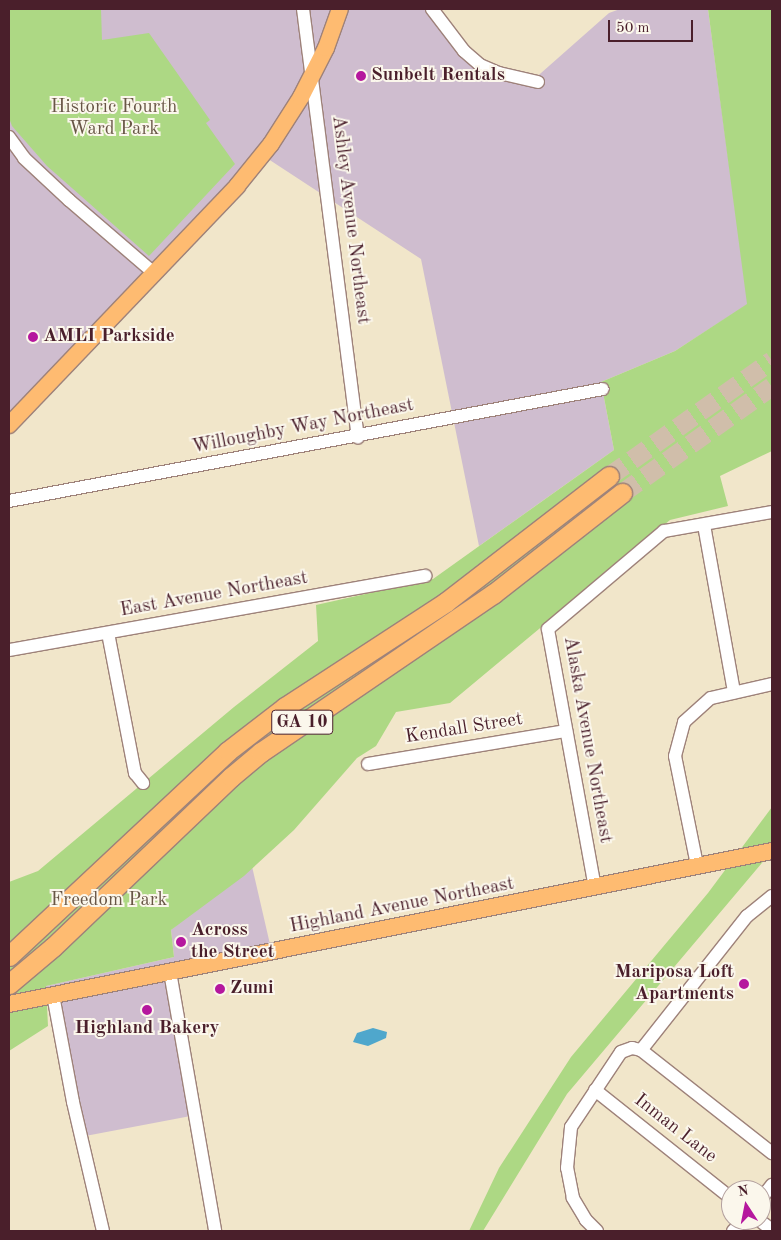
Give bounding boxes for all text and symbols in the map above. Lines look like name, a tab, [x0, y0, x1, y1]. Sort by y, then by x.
scale bar	[611, 10, 696, 42]
text: 50 m	[616, 21, 650, 36]
place label: Sunbelt Rentals	[371, 65, 505, 87]
marker: Sunbelt Rentals	[355, 70, 367, 82]
park label: Historic Fourth Ward Park	[51, 97, 177, 141]
street label: Ashley Avenue Northeast	[326, 114, 374, 326]
place label: AMLI Parkside	[43, 326, 175, 348]
marker: AMLI Parkside	[27, 331, 39, 343]
street label: Willoughby Way Northeast	[190, 394, 416, 460]
street label: East Avenue Northeast	[118, 567, 310, 623]
street label: Alaska Avenue Northeast	[558, 635, 616, 845]
road number: GA 10	[271, 706, 333, 738]
street label: Kendall Street	[404, 708, 524, 750]
street label: Highland Avenue Northeast	[288, 873, 516, 939]
park label: Freedom Park	[50, 890, 168, 912]
place label: Across the Street	[191, 920, 275, 964]
marker: Across the Street	[175, 936, 187, 948]
place label: Mariposa Loft Apartments	[615, 962, 734, 1006]
place label: Zumi	[230, 978, 274, 1000]
marker: Mariposa Loft Apartments	[738, 978, 750, 990]
marker: Zumi	[214, 983, 226, 995]
marker: Highland Bakery	[141, 1004, 153, 1016]
place label: Highland Bakery	[74, 1018, 220, 1040]
street label: Inman Lane	[629, 1090, 721, 1168]
north arrow	[721, 1180, 771, 1230]
text: N	[737, 1183, 750, 1199]

